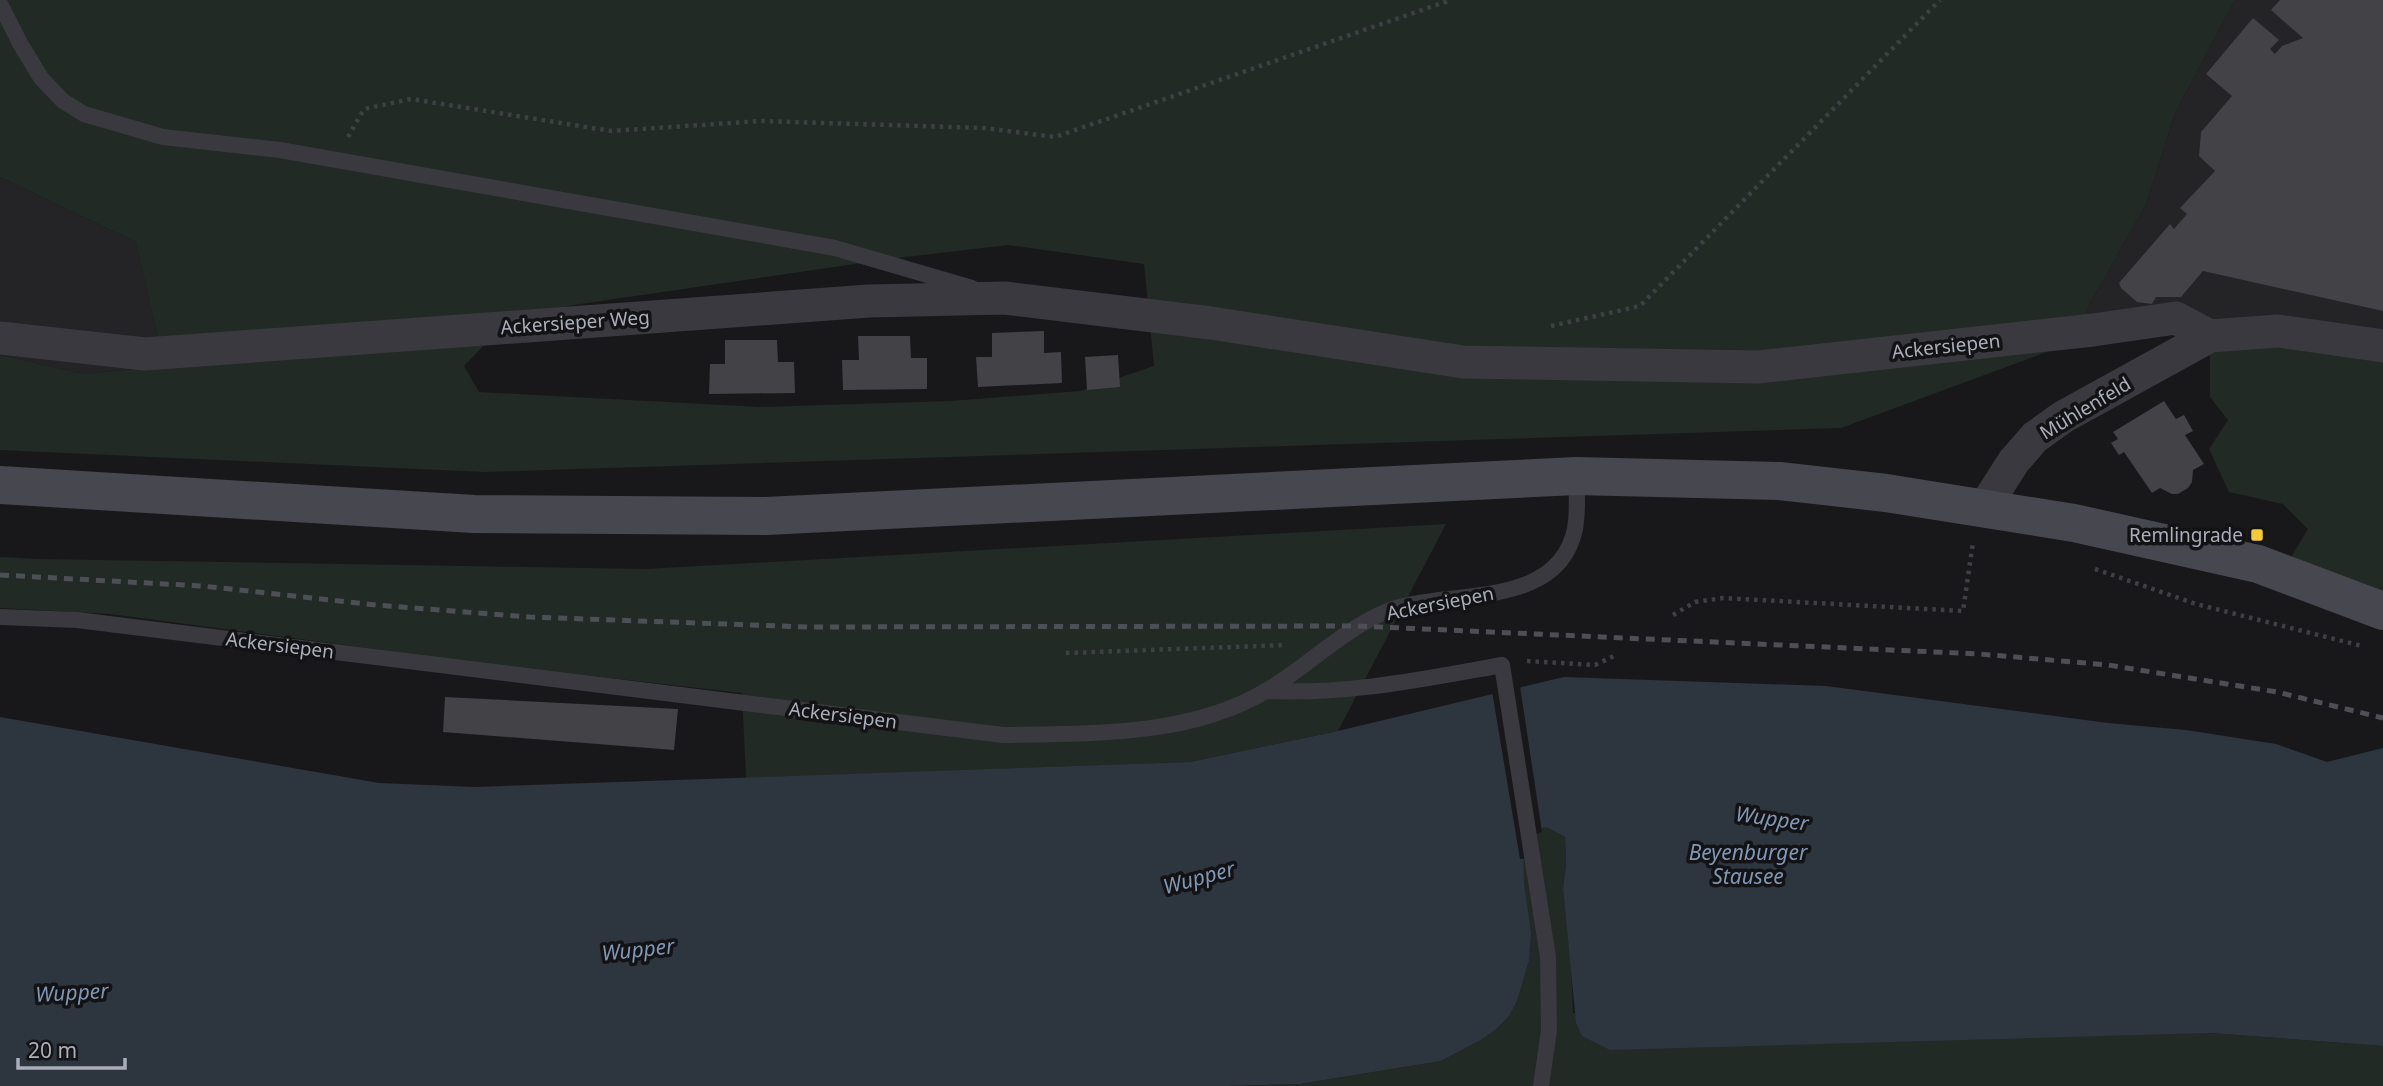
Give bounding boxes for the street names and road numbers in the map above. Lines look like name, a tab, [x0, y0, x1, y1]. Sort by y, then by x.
street label: Ackersieper Weg	[499, 304, 651, 340]
street label: Ackersiepen	[1891, 327, 2001, 365]
street label: Mühlenfeld	[2035, 371, 2135, 445]
street label: Ackersiepen	[1384, 580, 1496, 626]
street label: Ackersiepen	[224, 625, 336, 665]
street label: Ackersiepen	[787, 695, 899, 735]

